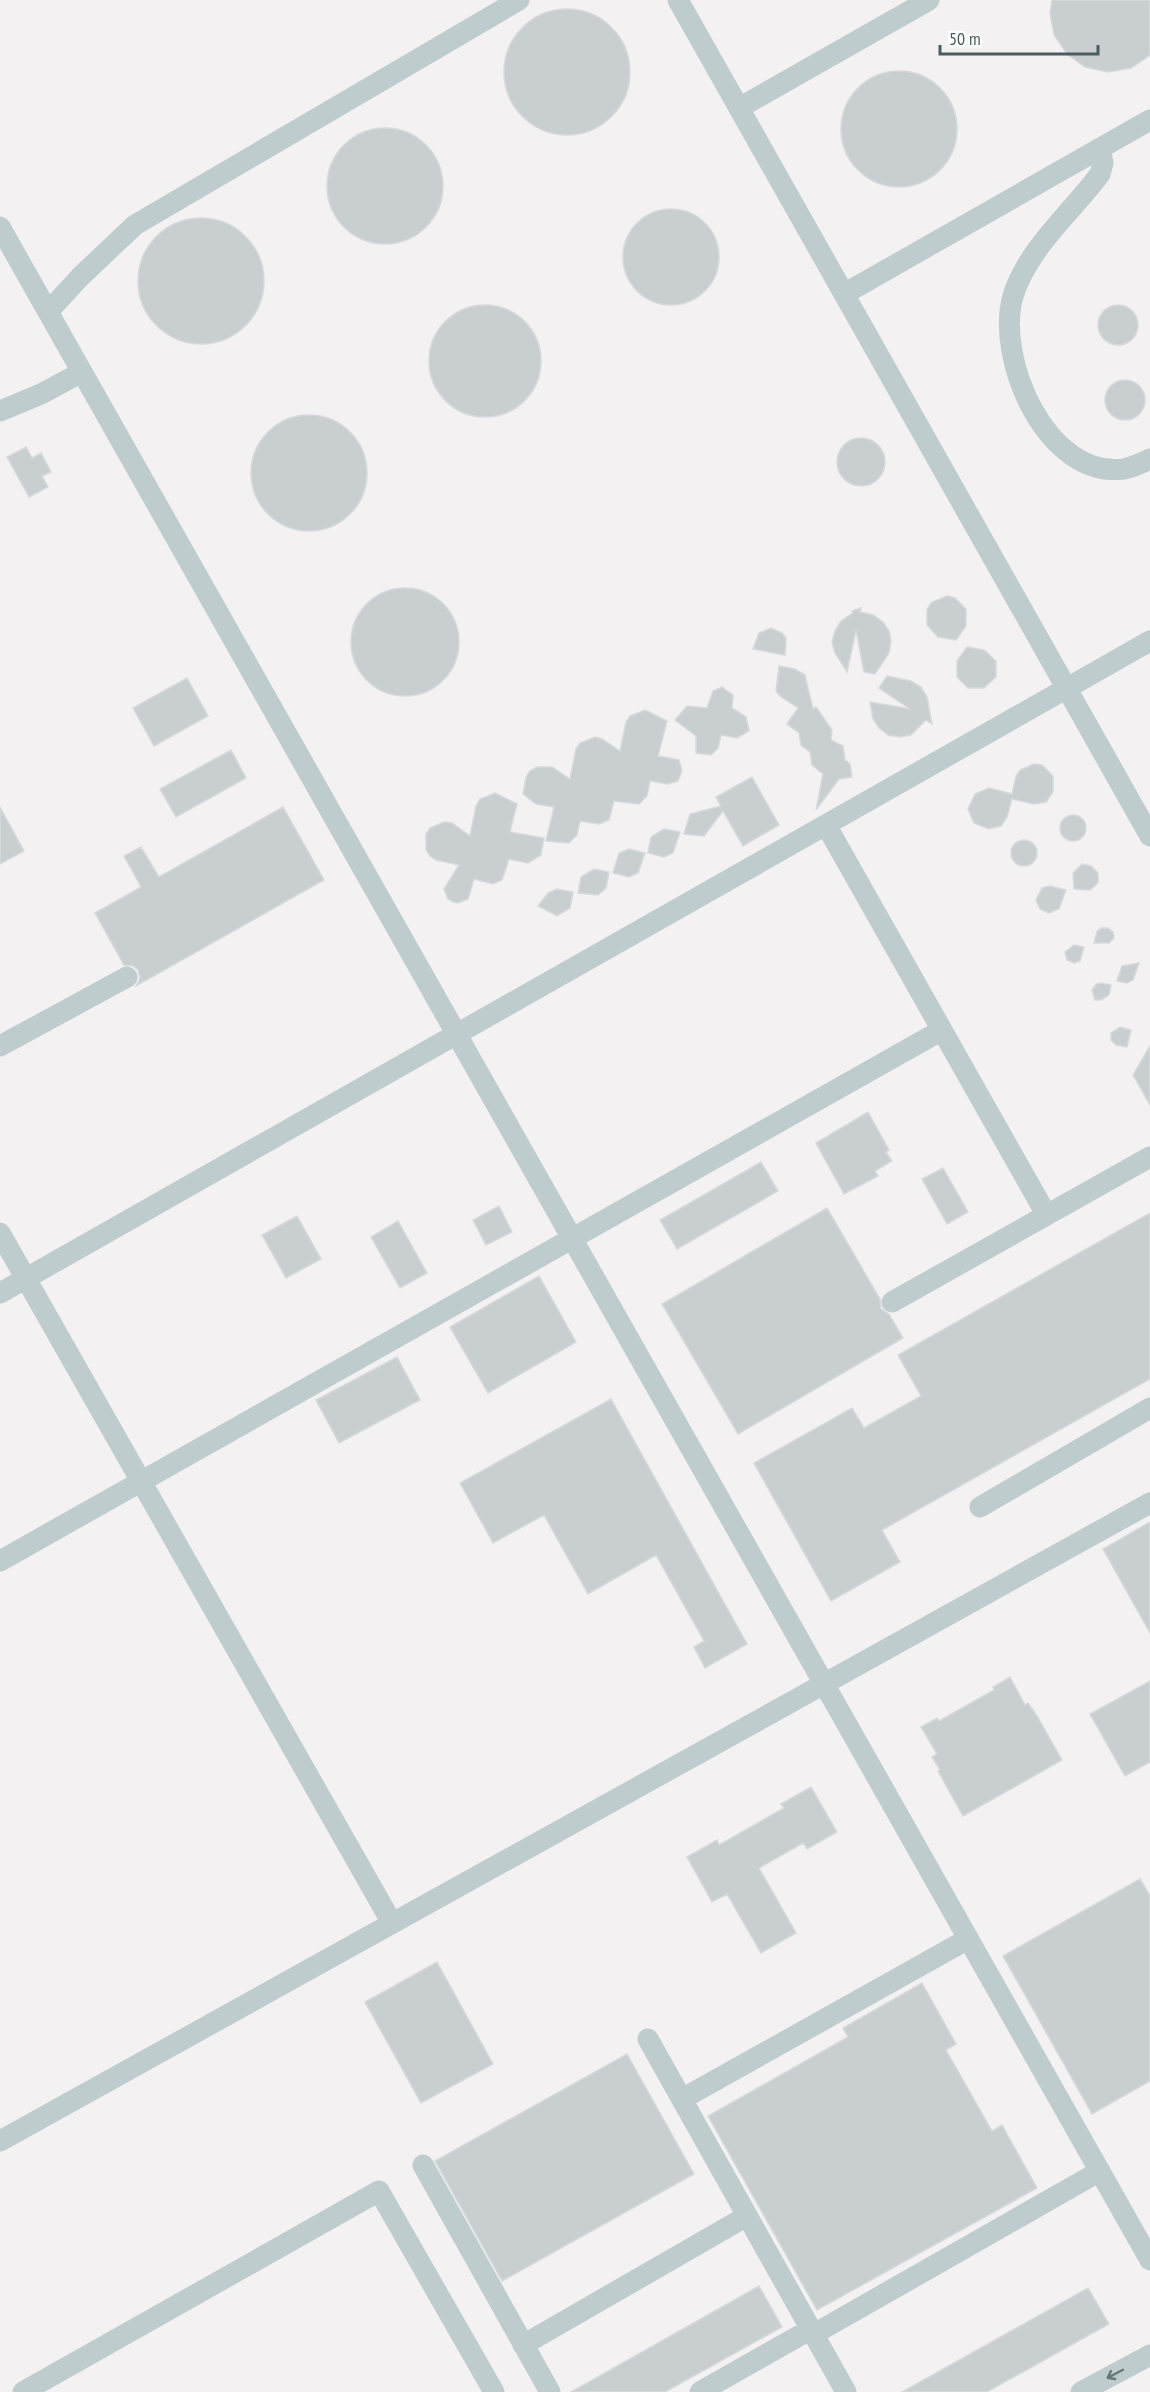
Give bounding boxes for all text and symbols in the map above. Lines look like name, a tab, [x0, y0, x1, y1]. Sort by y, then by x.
scale bar	[940, 18, 1098, 56]
text: 50 m	[949, 27, 981, 50]
one-way arrow	[1107, 2368, 1125, 2380]

